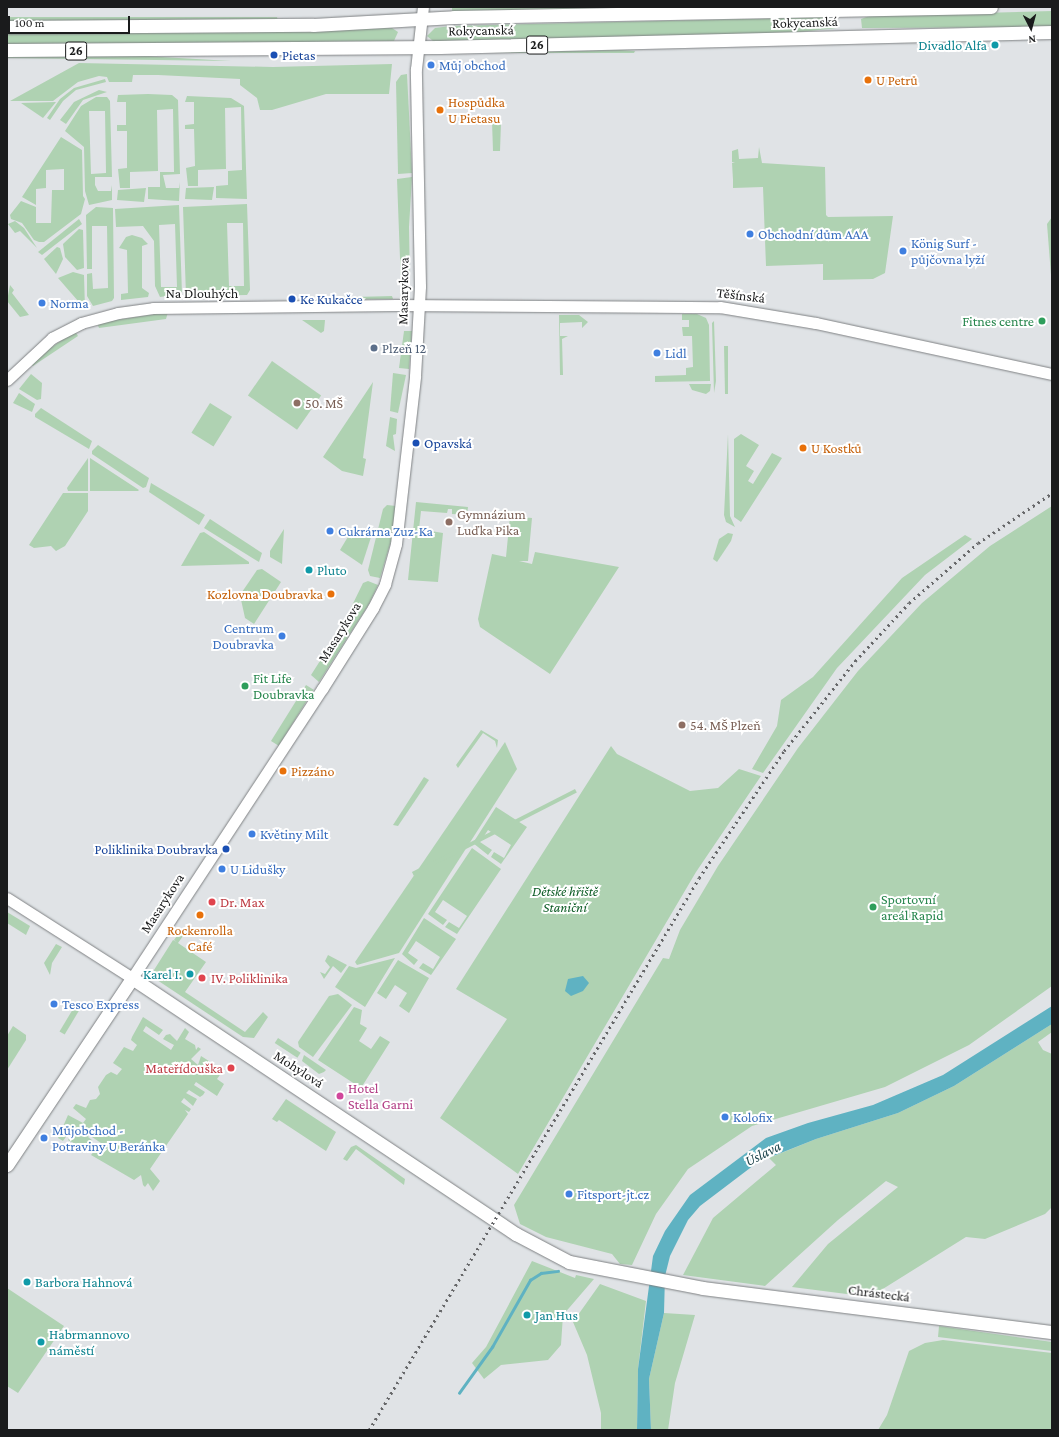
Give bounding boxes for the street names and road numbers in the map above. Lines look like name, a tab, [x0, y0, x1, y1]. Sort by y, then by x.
street label: Rokycanská	[772, 12, 838, 32]
street label: Rokycanská	[448, 21, 514, 39]
road number: 26	[526, 34, 548, 56]
road number: 26	[65, 40, 87, 62]
street label: Masarykova	[394, 257, 412, 325]
street label: Těšínská	[716, 284, 766, 306]
street label: Na Dlouhých	[166, 285, 238, 301]
street label: Masarykova	[314, 599, 364, 665]
street label: Masarykova	[136, 870, 188, 936]
street label: Mohylová	[271, 1047, 327, 1091]
street label: Chrástecká	[847, 1281, 911, 1305]

